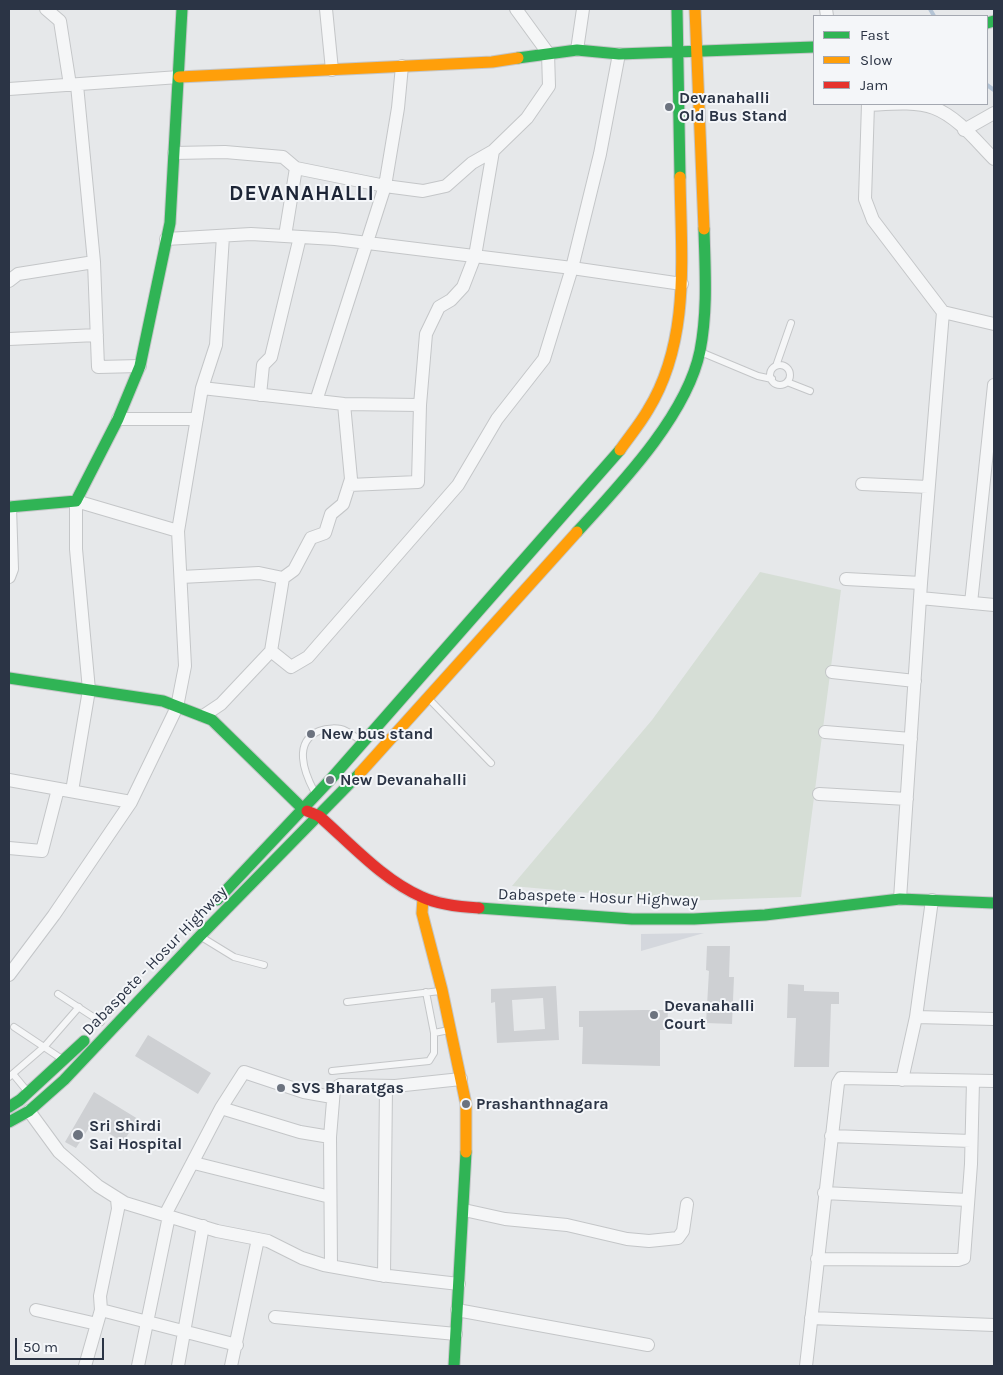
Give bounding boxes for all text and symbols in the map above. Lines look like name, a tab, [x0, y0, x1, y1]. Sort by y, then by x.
legend	[813, 15, 988, 105]
text: Fast	[860, 26, 889, 44]
text: Slow	[860, 51, 892, 69]
text: Jam	[860, 76, 888, 94]
place label: Devanahalli Old Bus Stand	[679, 88, 787, 126]
marker: Devanahalli Old Bus Stand	[663, 101, 675, 113]
district label: DEVANAHALLI	[228, 181, 376, 207]
place label: New bus stand	[321, 724, 433, 744]
marker: New bus stand	[305, 728, 317, 740]
place label: New Devanahalli	[340, 770, 467, 790]
marker: New Devanahalli	[324, 774, 336, 786]
street label: Dabaspete - Hosur Highway	[79, 882, 231, 1040]
street label: Dabaspete - Hosur Highway	[498, 885, 698, 911]
place label: Devanahalli Court	[664, 996, 755, 1034]
marker: Devanahalli Court	[648, 1009, 660, 1021]
place label: SVS Bharatgas	[291, 1078, 404, 1098]
marker: SVS Bharatgas	[275, 1082, 287, 1094]
place label: Prashanthnagara	[476, 1094, 609, 1114]
marker: Prashanthnagara	[460, 1098, 472, 1110]
place label: Sri Shirdi Sai Hospital	[89, 1116, 182, 1154]
marker: Sri Shirdi Sai Hospital	[71, 1128, 85, 1142]
scale bar	[18, 1328, 106, 1360]
text: 50 m	[23, 1338, 58, 1356]

